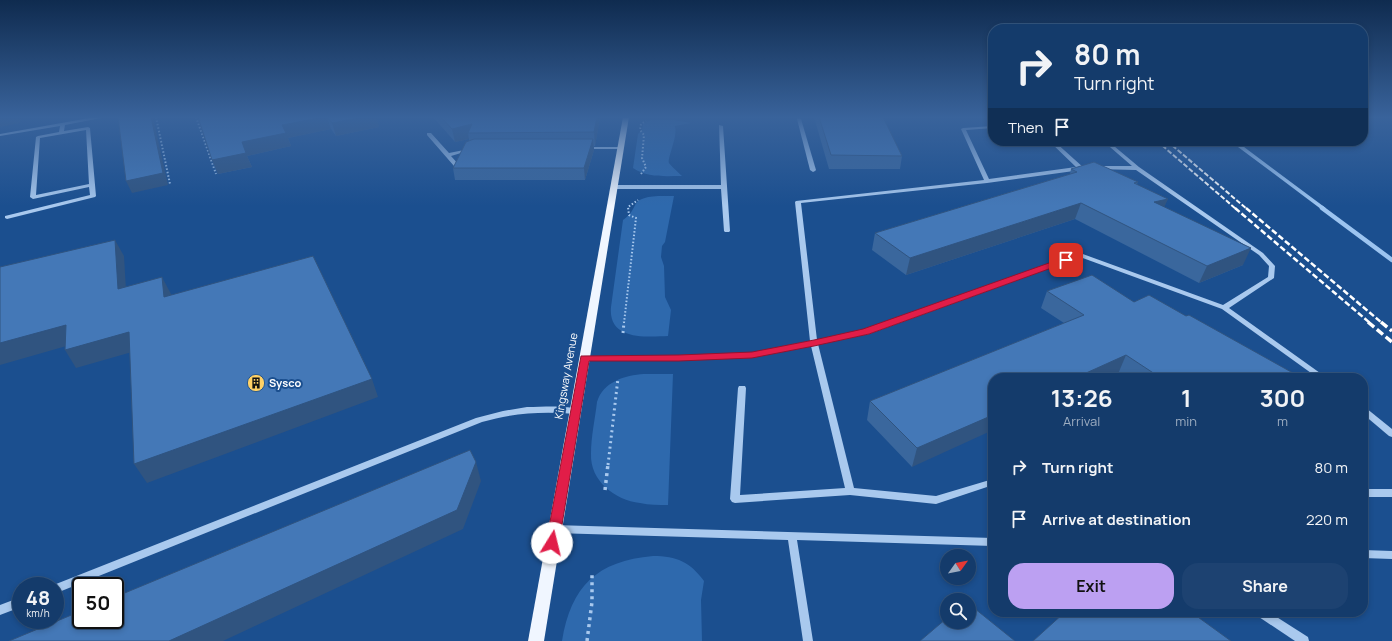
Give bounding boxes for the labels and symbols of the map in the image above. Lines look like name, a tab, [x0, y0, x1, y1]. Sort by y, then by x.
pin	[1049, 243, 1083, 277]
street label: Kingsway Avenue	[551, 331, 581, 420]
building icon: Sysco	[246, 373, 266, 393]
place label: Sysco	[269, 375, 301, 390]
position arrow	[531, 522, 573, 564]
north arrow	[940, 549, 976, 585]
speed limit sign: 50	[72, 577, 124, 629]

